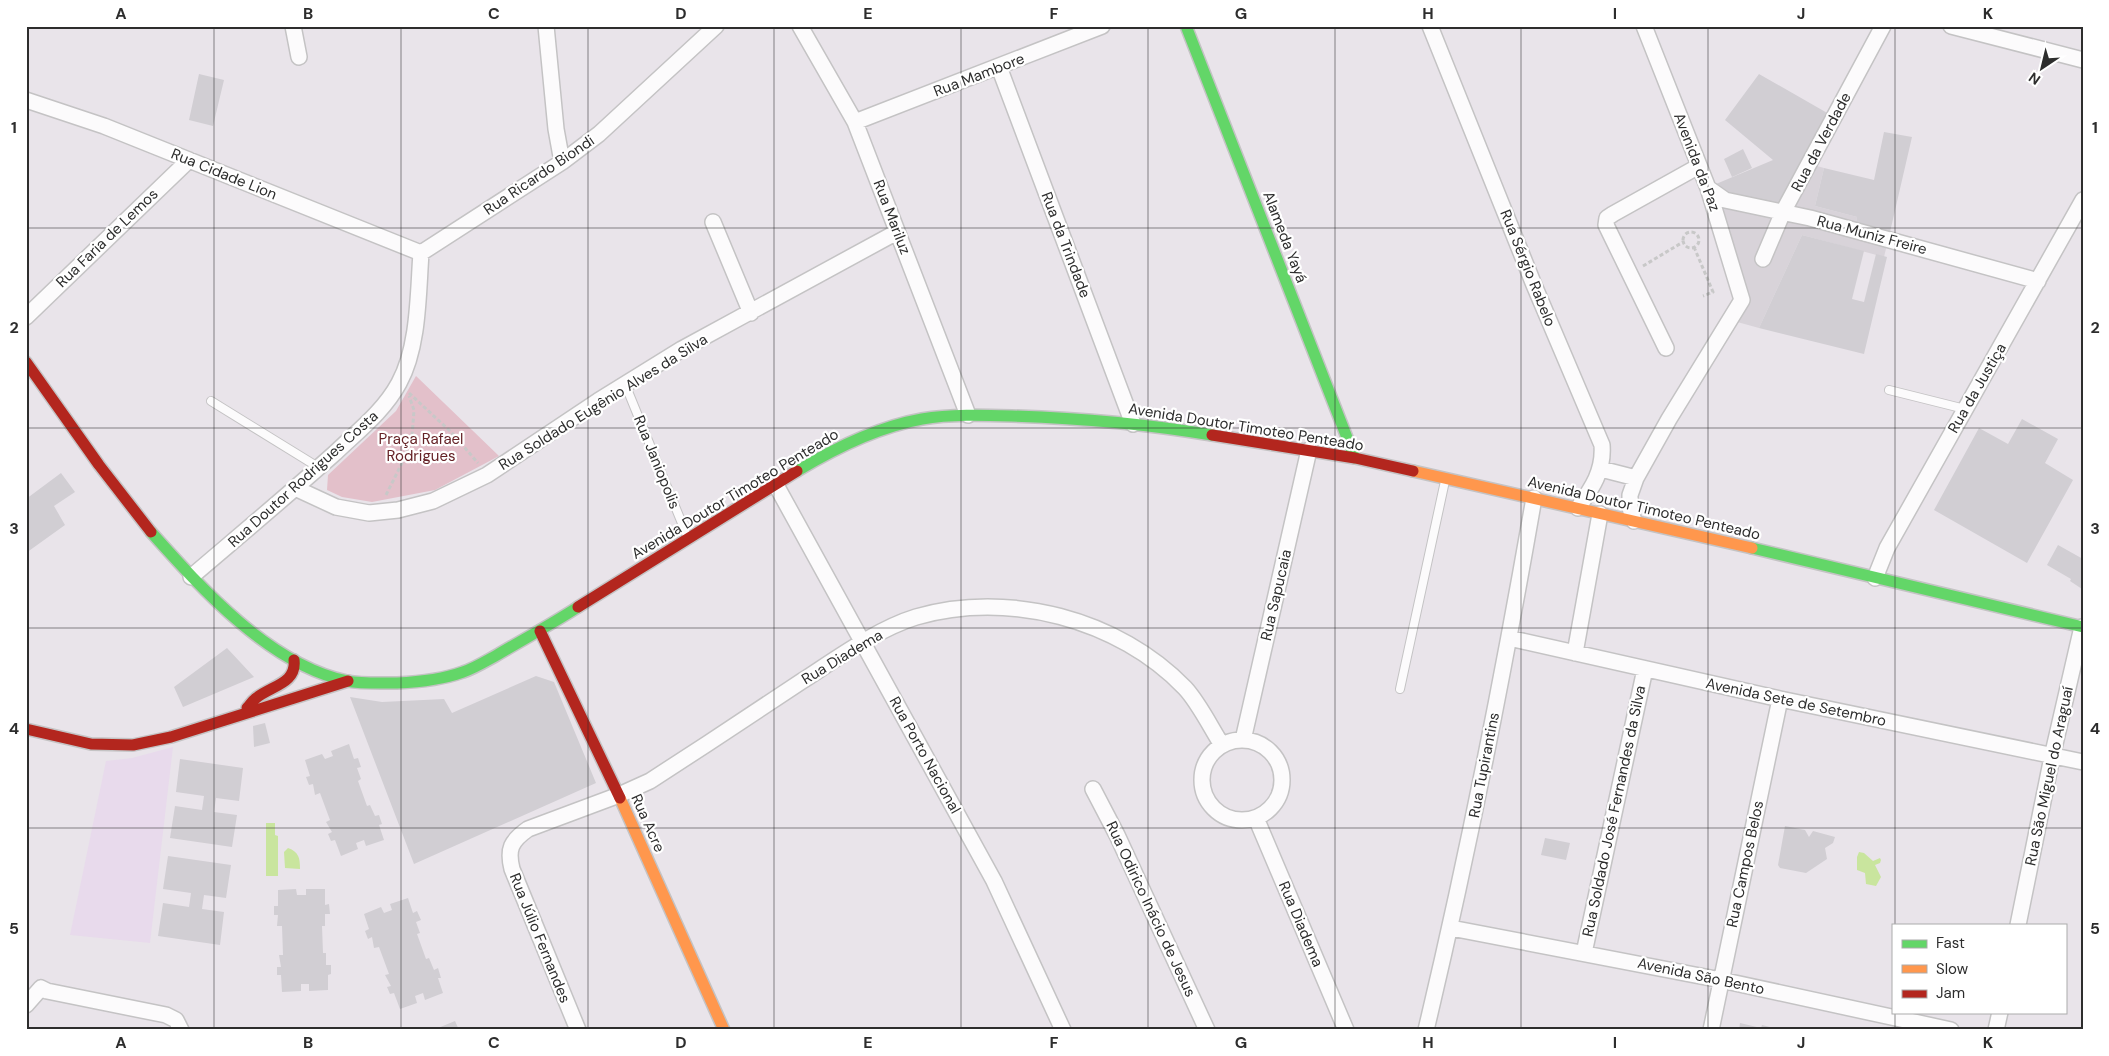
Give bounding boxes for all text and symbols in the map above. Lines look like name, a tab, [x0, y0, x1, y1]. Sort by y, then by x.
text: A	[115, 3, 127, 24]
text: B	[303, 3, 313, 24]
text: C	[488, 3, 500, 24]
text: D	[675, 3, 687, 24]
text: E	[863, 3, 873, 24]
text: F	[1050, 3, 1059, 24]
text: G	[1235, 3, 1247, 24]
text: H	[1422, 3, 1434, 24]
text: I	[1613, 3, 1617, 24]
text: J	[1797, 3, 1805, 24]
text: K	[1983, 3, 1994, 24]
north arrow	[2016, 42, 2066, 92]
street label: Rua Mambore	[931, 48, 1027, 102]
text: N	[2025, 68, 2044, 89]
street label: Rua da Verdade	[1786, 89, 1856, 195]
street label: Avenida da Paz	[1669, 110, 1725, 214]
text: 1	[11, 117, 17, 138]
text: 1	[2092, 117, 2098, 138]
street label: Rua Ricardo Biondi	[480, 130, 598, 220]
street label: Rua Cidade Lion	[168, 144, 280, 204]
street label: Rua Mariluz	[869, 177, 915, 257]
street label: Rua Faria de Lemos	[52, 184, 162, 292]
street label: Alameda Yayá	[1258, 188, 1312, 286]
street label: Rua da Trindade	[1037, 189, 1095, 301]
street label: Rua Sérgio Rabelo	[1495, 207, 1561, 329]
street label: Rua Muniz Freire	[1815, 211, 1929, 259]
text: 2	[9, 317, 19, 338]
text: 2	[2090, 317, 2100, 338]
street label: Rua Soldado Eugênio Alves da Silva	[495, 329, 711, 475]
street label: Rua da Justiça	[1943, 339, 2011, 437]
street label: Avenida Doutor Timoteo Penteado	[1127, 399, 1365, 456]
street label: Rua Doutor Rodrigues Costa	[224, 406, 382, 552]
street label: Rua Janiopolis	[629, 412, 685, 512]
street label: Avenida Doutor Timoteo Penteado	[628, 424, 842, 564]
park label: Praça Rafael Rodrigues	[379, 429, 463, 466]
street label: Avenida Doutor Timoteo Penteado	[1526, 471, 1762, 545]
text: 3	[9, 518, 19, 539]
text: 3	[2090, 518, 2100, 539]
street label: Rua Sapucaia	[1256, 547, 1296, 643]
street label: Rua Diadema	[798, 625, 886, 689]
street label: Avenida Sete de Setembro	[1704, 673, 1888, 731]
street label: Rua Soldado José Fernandes da Silva	[1578, 684, 1650, 938]
street label: Rua São Miguel do Araguaí	[2020, 684, 2078, 868]
street label: Rua Porto Nacional	[885, 693, 965, 817]
street label: Rua Tupirantins	[1464, 711, 1504, 819]
text: 4	[9, 718, 19, 739]
text: 4	[2090, 718, 2100, 739]
street label: Rua Acre	[626, 791, 670, 855]
street label: Rua Campos Belos	[1722, 799, 1768, 929]
street label: Rua Odirico Inácio de Jesus	[1101, 818, 1201, 1000]
street label: Rua Júlio Fernandes	[505, 870, 575, 1006]
street label: Rua Diadema	[1274, 878, 1328, 970]
text: 5	[9, 918, 19, 939]
text: 5	[2090, 918, 2100, 939]
legend	[1892, 924, 2066, 1014]
text: Fast	[1936, 933, 1965, 953]
street label: Avenida São Bento	[1636, 953, 1767, 999]
text: Slow	[1936, 959, 1969, 979]
text: Jam	[1936, 983, 1965, 1003]
text: A	[115, 1032, 127, 1053]
text: B	[303, 1032, 313, 1053]
text: C	[488, 1032, 500, 1053]
text: D	[675, 1032, 687, 1053]
text: E	[863, 1032, 873, 1053]
text: F	[1050, 1032, 1059, 1053]
text: G	[1235, 1032, 1247, 1053]
text: H	[1422, 1032, 1434, 1053]
text: I	[1613, 1032, 1617, 1053]
text: J	[1797, 1032, 1805, 1053]
text: K	[1983, 1032, 1994, 1053]

